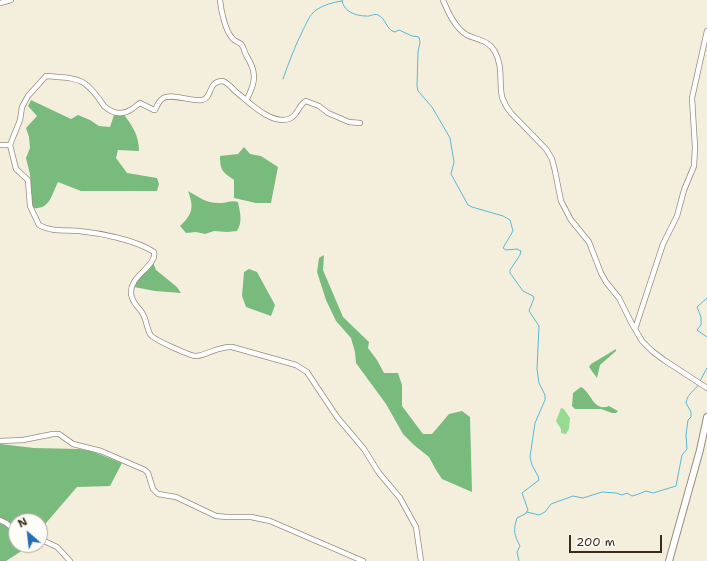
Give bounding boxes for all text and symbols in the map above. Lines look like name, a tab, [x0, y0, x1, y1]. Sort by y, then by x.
north arrow	[8, 513, 48, 553]
text: N	[15, 514, 30, 532]
scale bar	[571, 527, 664, 553]
text: 200 m	[576, 534, 615, 550]

